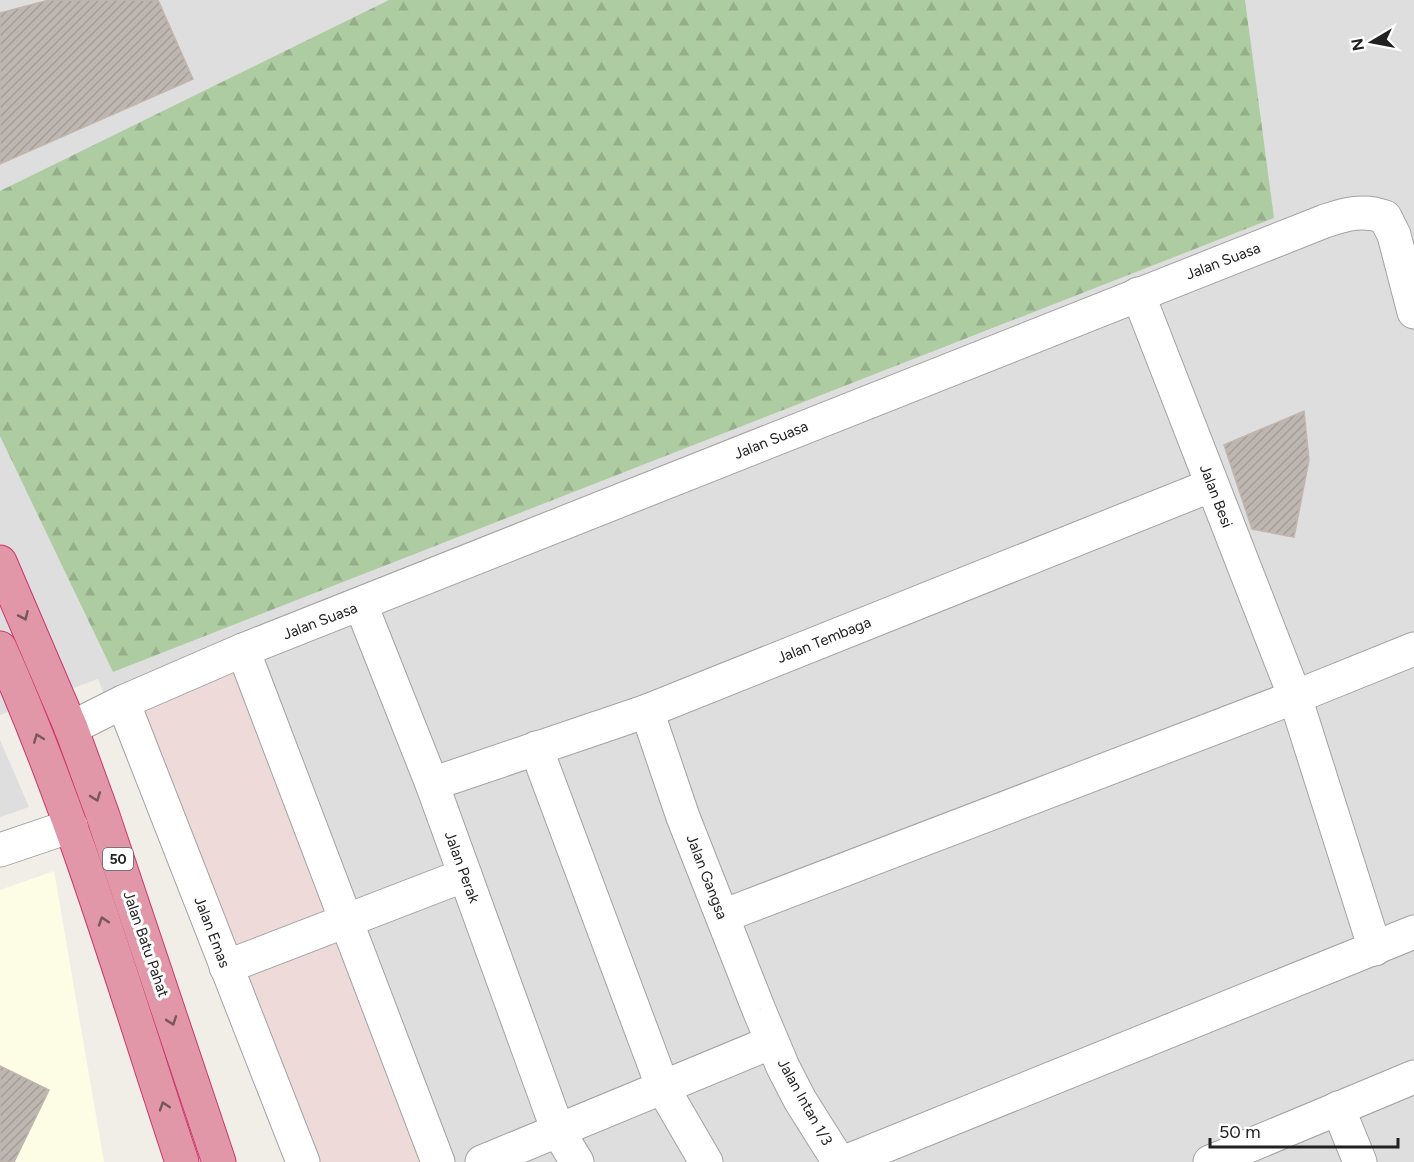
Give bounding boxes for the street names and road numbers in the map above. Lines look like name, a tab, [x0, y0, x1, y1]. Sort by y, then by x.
street label: Jalan Suasa	[1183, 239, 1263, 283]
street label: Jalan Suasa	[731, 417, 811, 463]
street label: Jalan Besi	[1196, 462, 1236, 530]
street label: Jalan Suasa	[280, 599, 360, 643]
street label: Jalan Tembaga	[774, 613, 874, 667]
street label: Jalan Perak	[441, 829, 484, 906]
street label: Jalan Gangsa	[683, 832, 731, 922]
road number: 50	[103, 848, 133, 870]
street label: Jalan Batu Pahat	[119, 889, 173, 1000]
street label: Jalan Emas	[190, 894, 234, 970]
street label: Jalan Intan 1/3	[774, 1055, 836, 1149]

